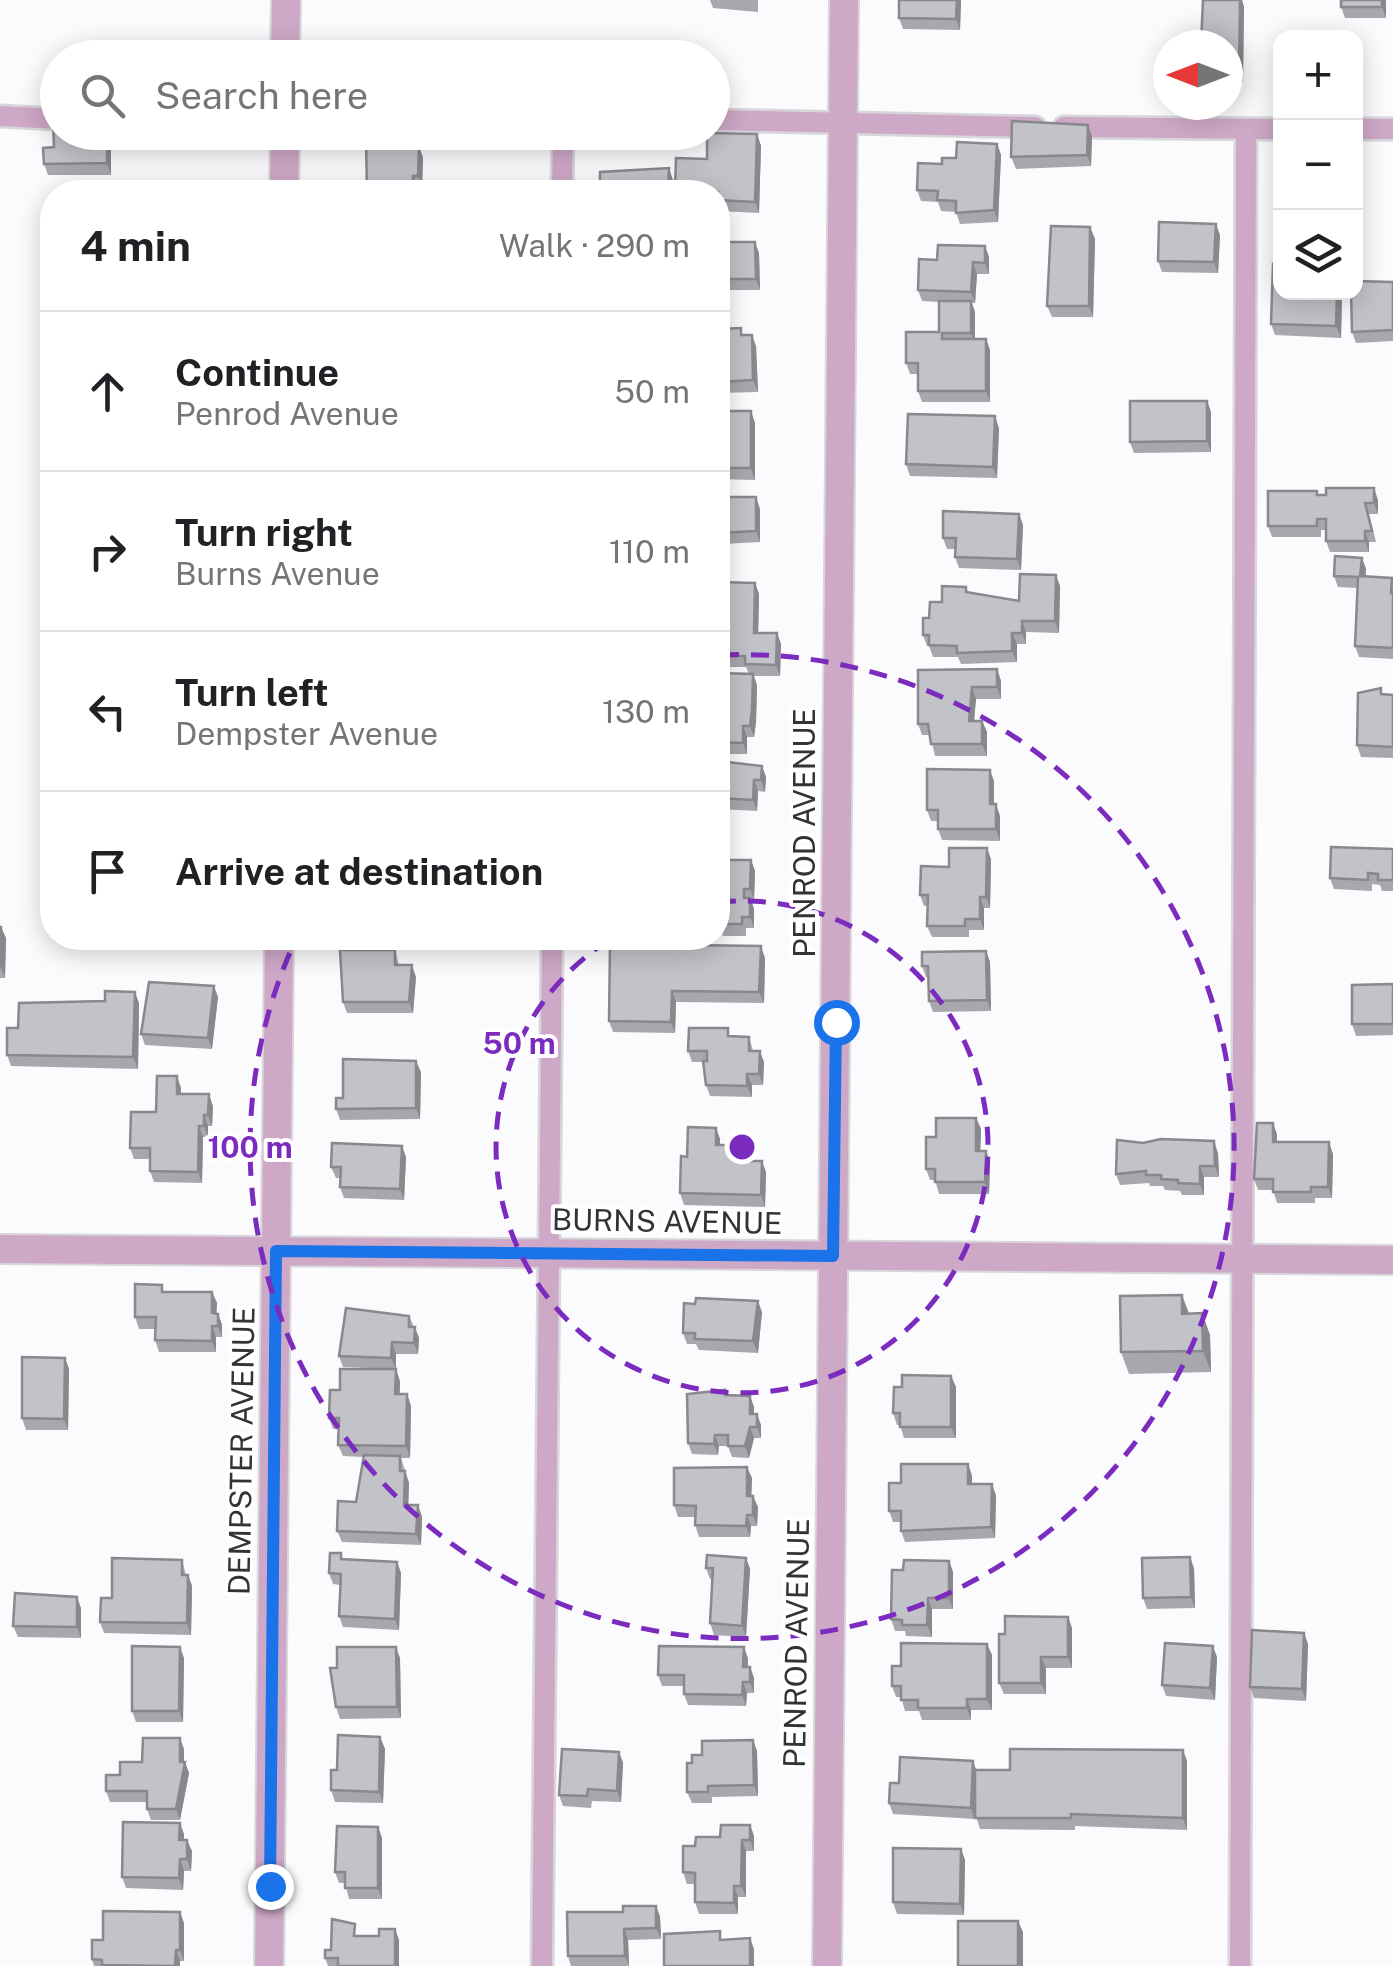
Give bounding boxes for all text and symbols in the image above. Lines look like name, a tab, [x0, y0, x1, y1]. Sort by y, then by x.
north arrow	[1153, 30, 1243, 120]
map controls	[1273, 30, 1363, 300]
button: +	[1273, 30, 1363, 120]
search box	[40, 40, 730, 150]
icon: search	[75, 68, 130, 123]
text: Search here	[155, 73, 368, 118]
button: −	[1273, 120, 1363, 210]
button: layers	[1273, 210, 1363, 300]
text: 4 min	[80, 221, 191, 270]
text: Walk · 290 m	[499, 227, 690, 264]
text: Continue	[175, 350, 339, 395]
icon: ahead	[80, 364, 135, 419]
text: 50 m	[614, 373, 690, 410]
text: Penrod Avenue	[175, 395, 399, 432]
text: Turn right	[175, 510, 353, 555]
icon: right	[80, 524, 135, 579]
text: 110 m	[609, 533, 690, 570]
text: Burns Avenue	[175, 555, 380, 592]
text: Turn left	[175, 670, 329, 715]
icon: left	[80, 684, 135, 739]
text: 130 m	[602, 693, 690, 730]
street label: PENROD AVENUE	[786, 708, 822, 958]
text: Dempster Avenue	[175, 715, 438, 752]
icon: arrive	[80, 844, 135, 899]
text: Arrive at destination	[175, 849, 543, 894]
route start	[814, 1000, 860, 1046]
text: 50 m	[482, 1025, 556, 1061]
text: 100 m	[207, 1129, 293, 1165]
centre of rings	[724, 1129, 760, 1165]
street label: BURNS AVENUE	[552, 1201, 783, 1241]
street label: DEMPSTER AVENUE	[220, 1306, 262, 1595]
street label: PENROD AVENUE	[776, 1518, 816, 1768]
route end	[248, 1864, 294, 1910]

